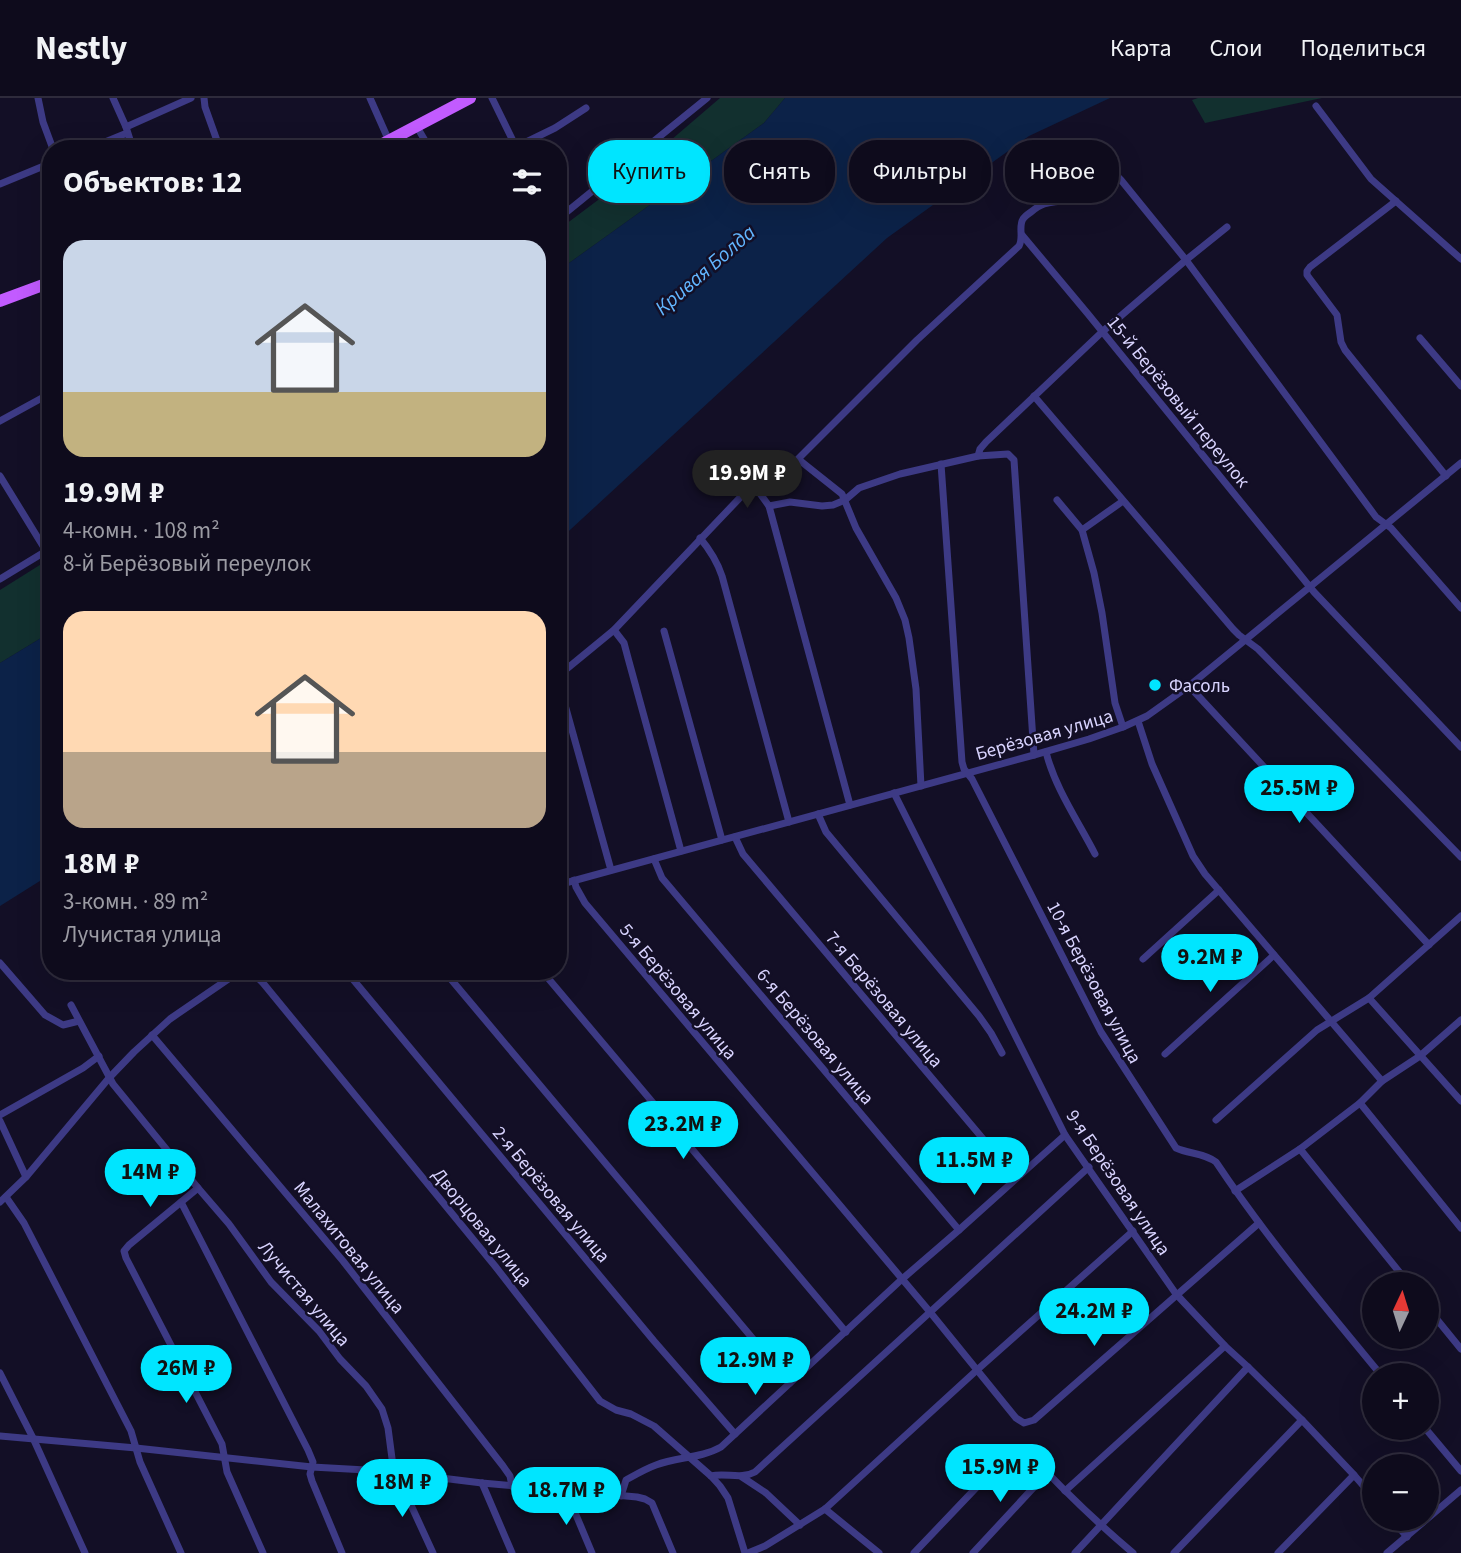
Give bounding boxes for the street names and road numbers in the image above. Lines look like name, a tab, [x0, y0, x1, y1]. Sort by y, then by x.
street label: 15-й Берёзовый переулок	[1100, 310, 1256, 494]
street label: Берёзовая улица	[972, 703, 1116, 768]
street label: 10-я Берёзовая улица	[1039, 897, 1148, 1069]
street label: 5-я Берёзовая улица	[613, 918, 743, 1066]
street label: 7-я Берёзовая улица	[819, 926, 949, 1074]
street label: 6-я Берёзовая улица	[750, 963, 880, 1111]
street label: 9-я Берёзовая улица	[1059, 1105, 1177, 1261]
street label: 2-я Берёзовая улица	[486, 1121, 616, 1269]
street label: Дворцовая улица	[425, 1163, 538, 1293]
street label: Малахитовая улица	[287, 1176, 411, 1320]
street label: Лучистая улица	[251, 1235, 356, 1353]

